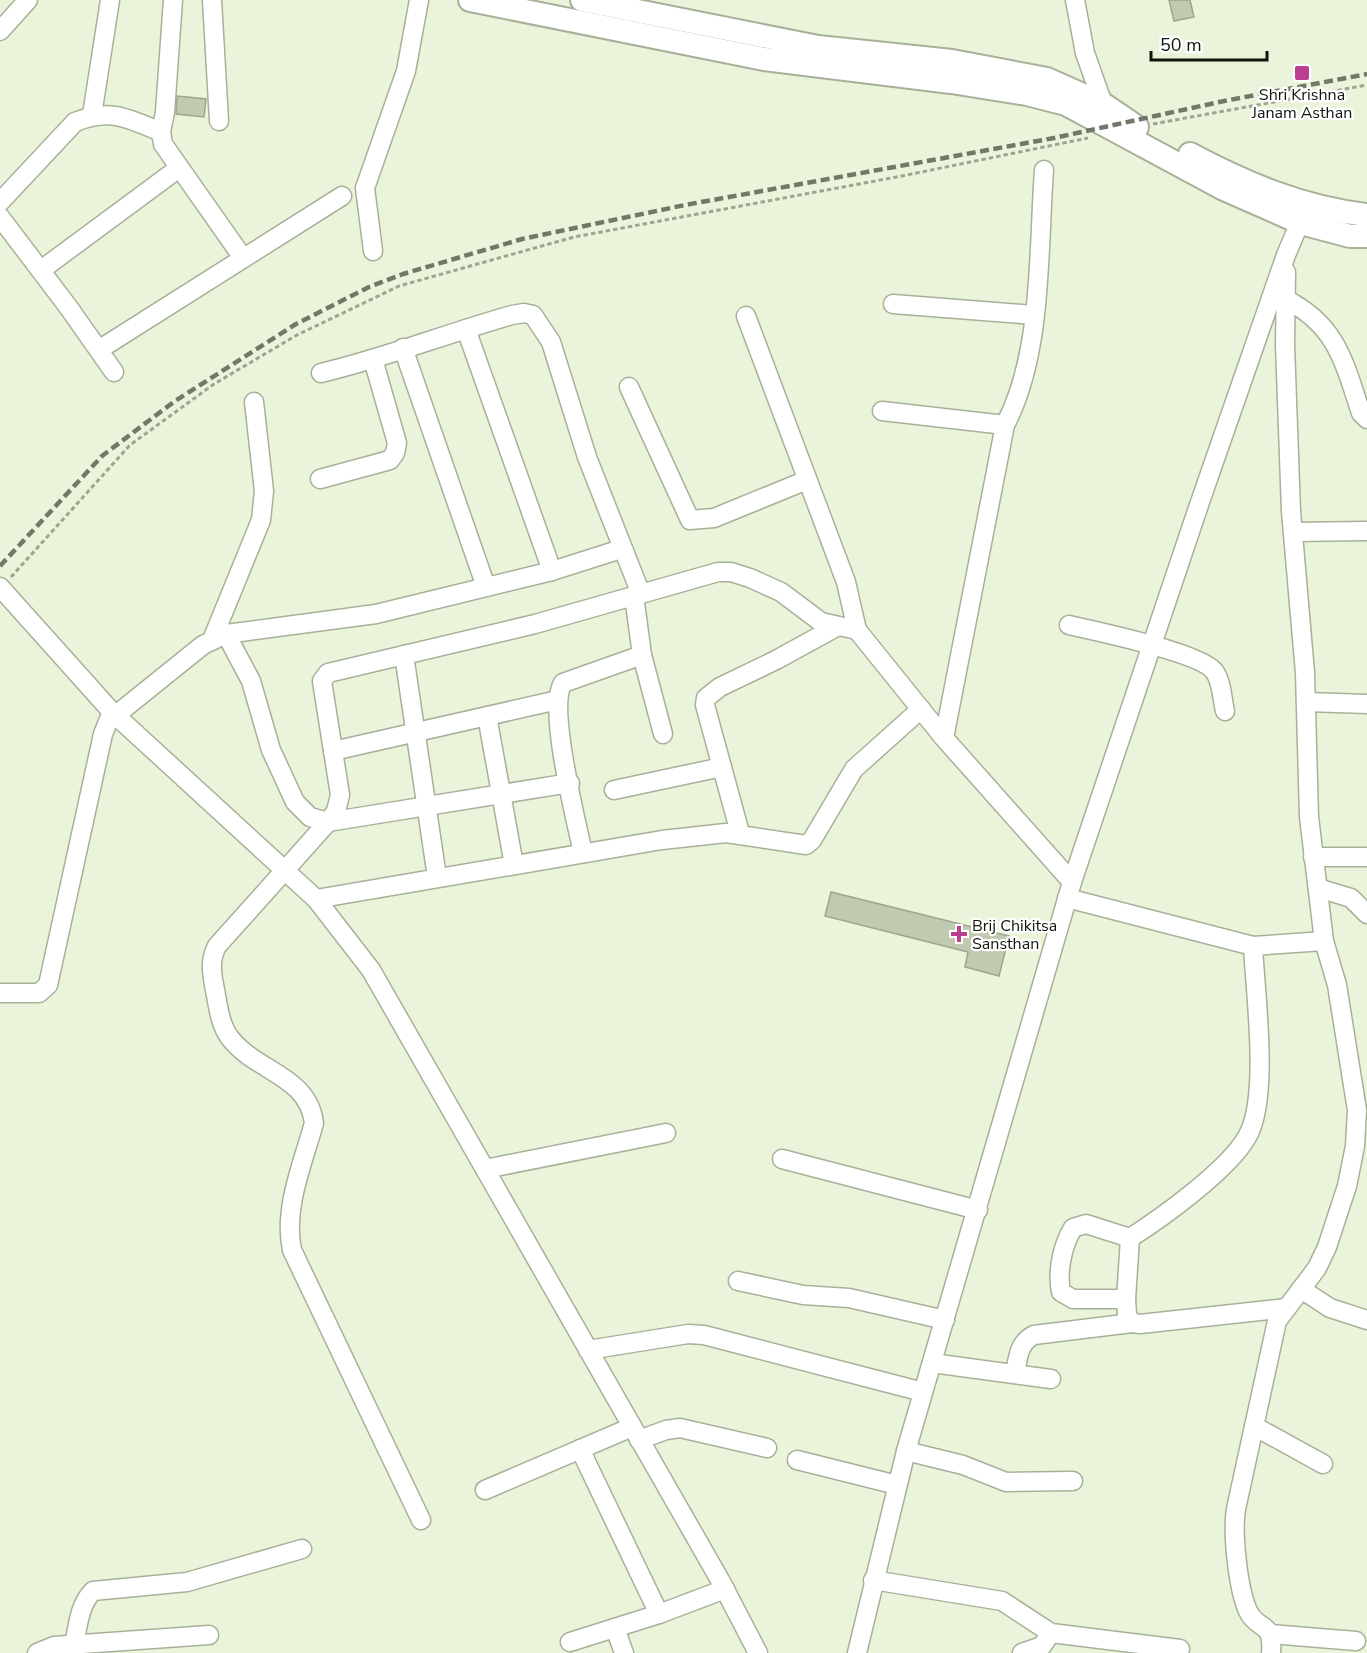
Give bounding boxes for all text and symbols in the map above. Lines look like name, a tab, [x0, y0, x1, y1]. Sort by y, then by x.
scale bar	[1151, 24, 1266, 62]
text: 50 m	[1160, 33, 1202, 57]
marker: Shri Krishna Janam Asthan	[1293, 64, 1311, 82]
place label: Shri Krishna Janam Asthan	[1251, 84, 1352, 124]
place label: Brij Chikitsa Sansthan	[972, 915, 1057, 955]
marker: Brij Chikitsa Sansthan	[950, 925, 968, 943]

